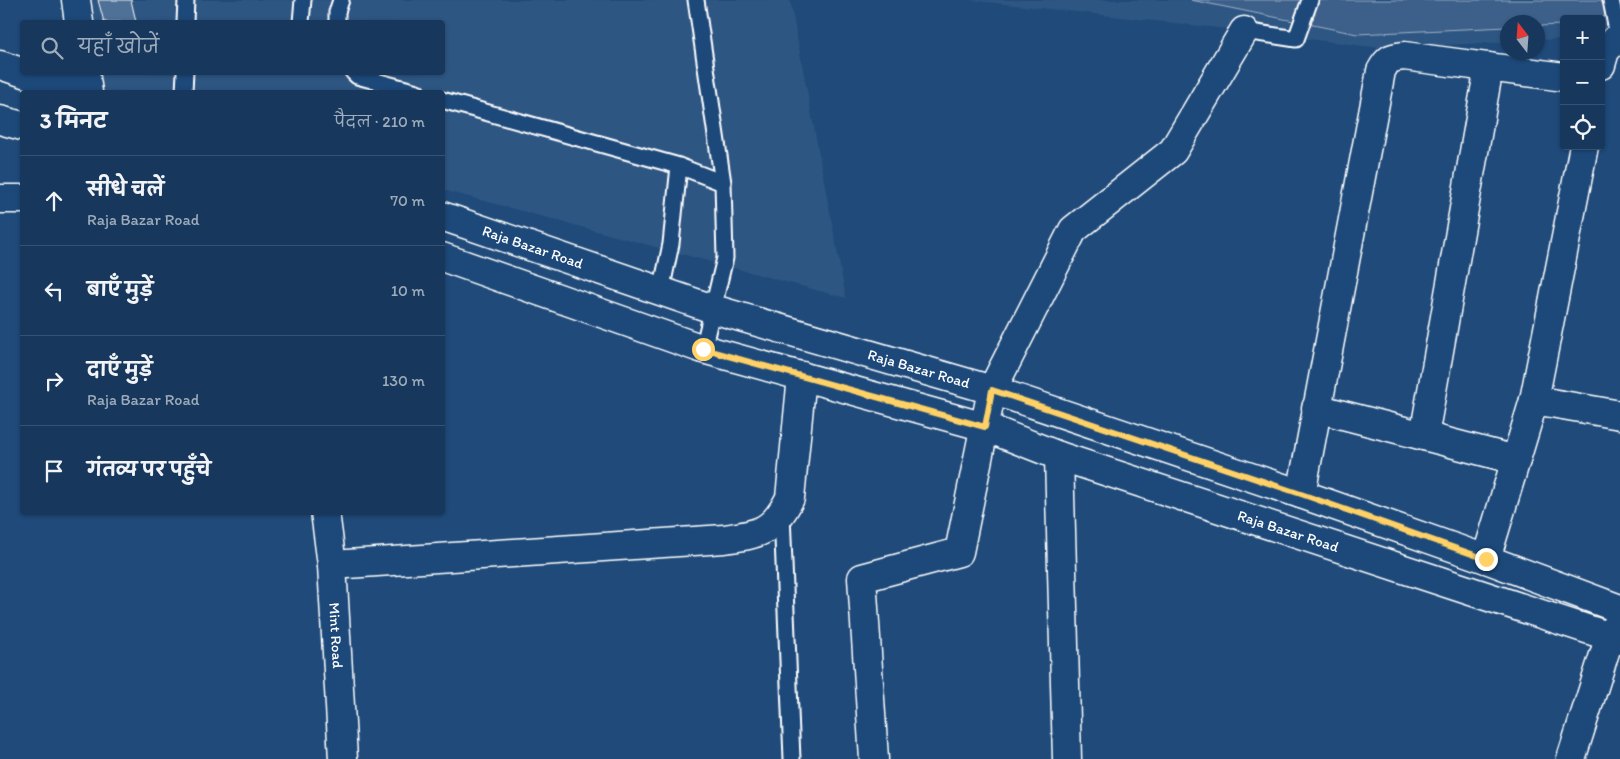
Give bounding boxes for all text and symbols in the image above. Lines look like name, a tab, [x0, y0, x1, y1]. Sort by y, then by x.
north arrow	[1500, 15, 1545, 60]
map controls	[1560, 15, 1605, 150]
button: +	[1560, 15, 1605, 60]
search box	[20, 20, 445, 75]
icon: search	[38, 34, 66, 62]
text: यहाँ खोजें	[78, 35, 159, 58]
button: −	[1560, 60, 1605, 105]
button: locate	[1560, 105, 1605, 150]
text: 3 मिनट	[40, 108, 107, 133]
text: पैदल · 210 m	[334, 112, 425, 131]
text: सीधे चलें	[87, 178, 164, 201]
icon: ahead	[40, 187, 68, 215]
text: 70 m	[390, 191, 425, 210]
text: Raja Bazar Road	[87, 210, 200, 229]
street label: Raja Bazar Road	[480, 222, 586, 273]
icon: left	[40, 277, 68, 305]
text: बाएँ मुड़ें	[87, 278, 153, 301]
text: 10 m	[391, 281, 425, 300]
route start	[692, 338, 715, 361]
street label: Raja Bazar Road	[866, 345, 973, 392]
text: दाएँ मुड़ें	[87, 358, 153, 381]
icon: right	[40, 367, 68, 395]
text: 130 m	[382, 371, 425, 390]
text: Raja Bazar Road	[87, 390, 200, 409]
icon: arrive	[40, 457, 68, 485]
text: गंतव्य पर पहुँचे	[87, 458, 211, 481]
street label: Raja Bazar Road	[1235, 506, 1342, 556]
route end	[1475, 548, 1498, 571]
street label: Mint Road	[325, 602, 347, 669]

